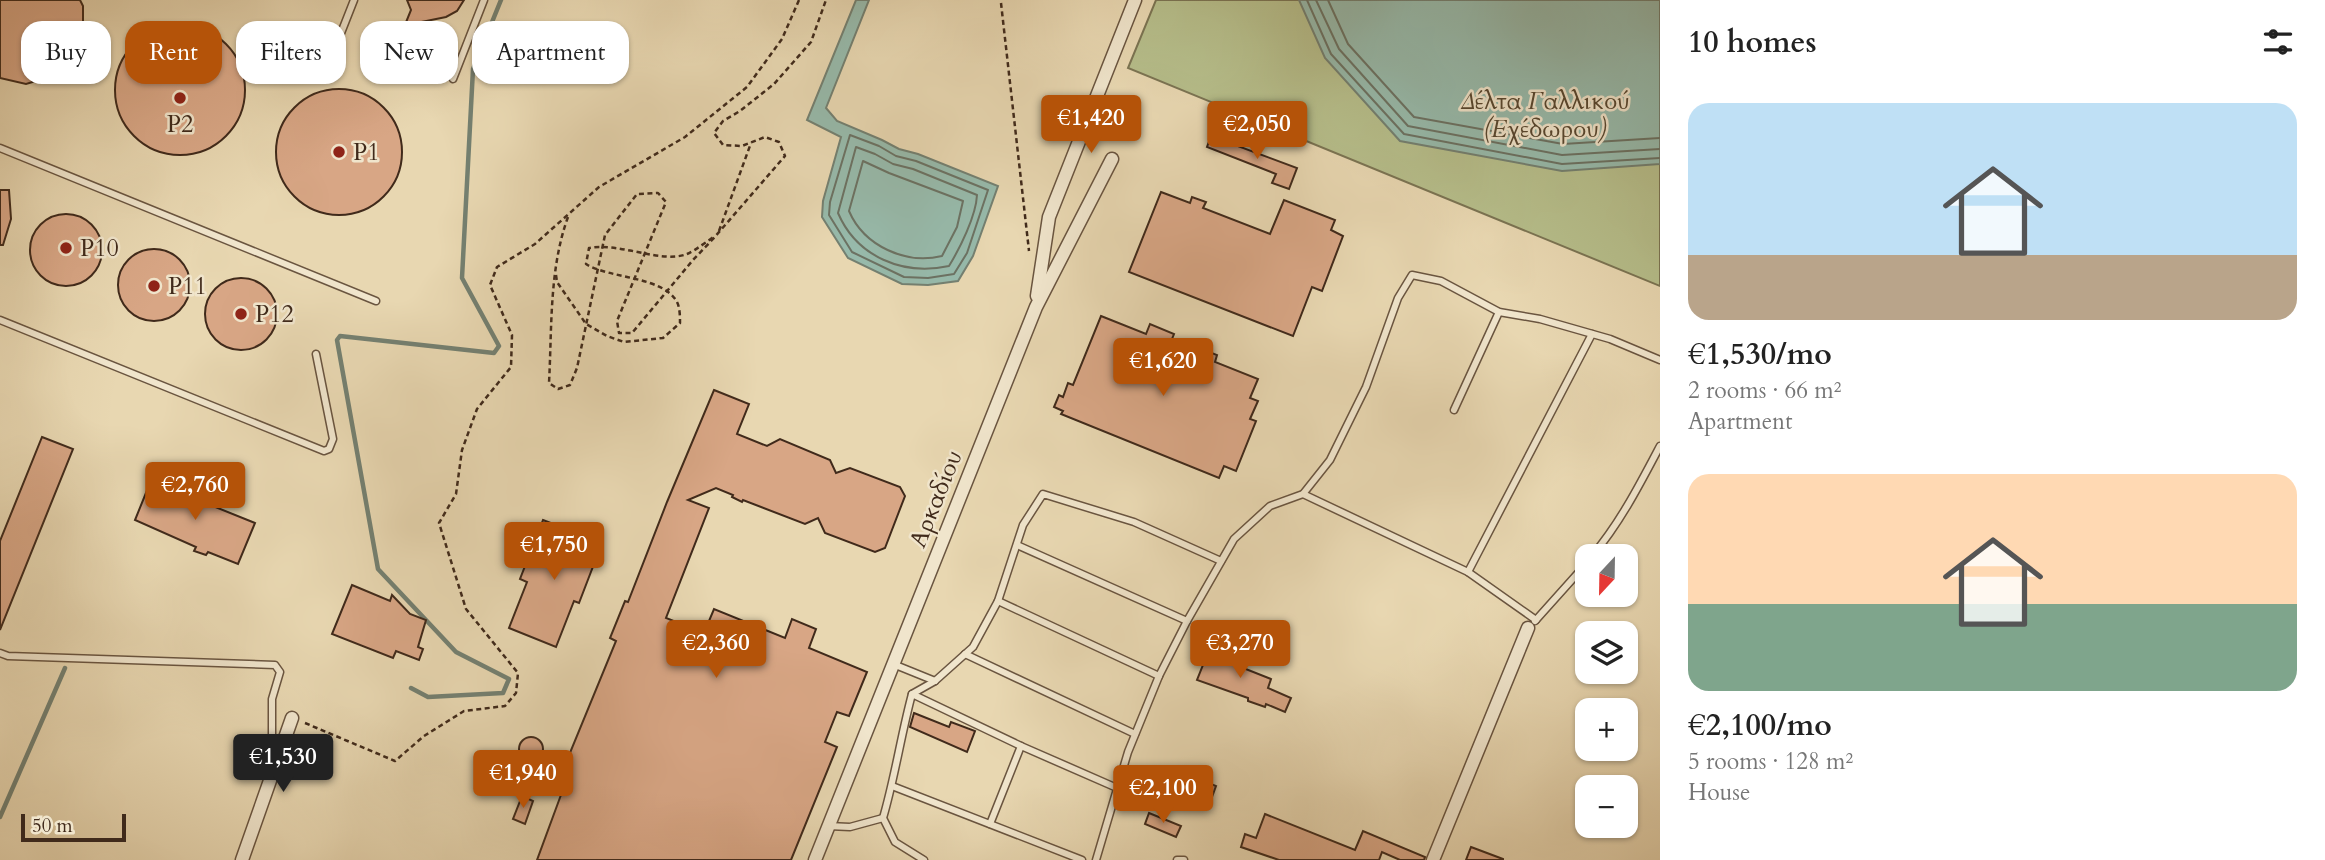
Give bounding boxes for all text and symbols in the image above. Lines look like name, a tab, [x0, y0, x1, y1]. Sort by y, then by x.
chip: Buy	[21, 21, 111, 84]
chip: Rent	[125, 21, 222, 84]
chip: Filters	[236, 21, 346, 84]
chip: New	[360, 21, 458, 84]
chip: Apartment	[472, 21, 629, 84]
text: 10 homes	[1688, 22, 1817, 63]
icon: filters	[2259, 23, 2297, 61]
park label: Δέλτα Γαλλικού (Εχέδωρου)	[1460, 85, 1630, 146]
marker: P2	[172, 90, 188, 106]
pin: €1,420	[1034, 96, 1148, 155]
text: €1,420	[1057, 102, 1125, 133]
pin: €2,050	[1200, 102, 1314, 161]
place label: P2	[167, 108, 193, 141]
text: €2,050	[1223, 108, 1291, 139]
place label: P1	[353, 136, 379, 169]
marker: P1	[331, 144, 347, 160]
icon: home	[1930, 148, 2056, 274]
place label: P10	[80, 232, 119, 265]
marker: P10	[58, 240, 74, 256]
place label: P11	[168, 270, 207, 303]
marker: P11	[146, 278, 162, 294]
place label: P12	[255, 298, 294, 331]
marker: P12	[233, 306, 249, 322]
text: €1,530/mo	[1688, 334, 1832, 375]
pin: €1,620	[1106, 338, 1220, 398]
text: €1,620	[1129, 345, 1197, 376]
text: 2 rooms · 66 m²	[1688, 375, 1841, 406]
text: Apartment	[1688, 406, 1792, 437]
street label: Αρκαδίου	[902, 445, 970, 553]
pin: €2,760	[138, 462, 252, 522]
text: €2,760	[161, 469, 229, 500]
icon: home	[1930, 519, 2056, 645]
pin: €1,750	[497, 522, 611, 582]
text: €1,750	[520, 529, 588, 560]
north arrow	[1575, 544, 1638, 607]
map controls	[1575, 544, 1638, 838]
pin: €2,360	[659, 620, 773, 680]
pin: €3,270	[1183, 620, 1297, 680]
button: layers	[1575, 621, 1638, 684]
text: €2,360	[682, 627, 750, 658]
text: €3,270	[1206, 627, 1274, 658]
button: +	[1575, 698, 1638, 761]
text: €2,100/mo	[1688, 705, 1832, 746]
pin: €1,530	[226, 734, 340, 794]
text: €1,530	[249, 741, 317, 772]
text: 5 rooms · 128 m²	[1688, 746, 1853, 777]
pin: €1,940	[466, 750, 580, 810]
text: €1,940	[489, 757, 557, 788]
pin: €2,100	[1106, 766, 1220, 825]
text: €2,100	[1129, 772, 1197, 803]
button: −	[1575, 775, 1638, 838]
text: House	[1688, 777, 1750, 808]
scale bar	[21, 811, 126, 843]
text: 50 m	[32, 813, 73, 839]

